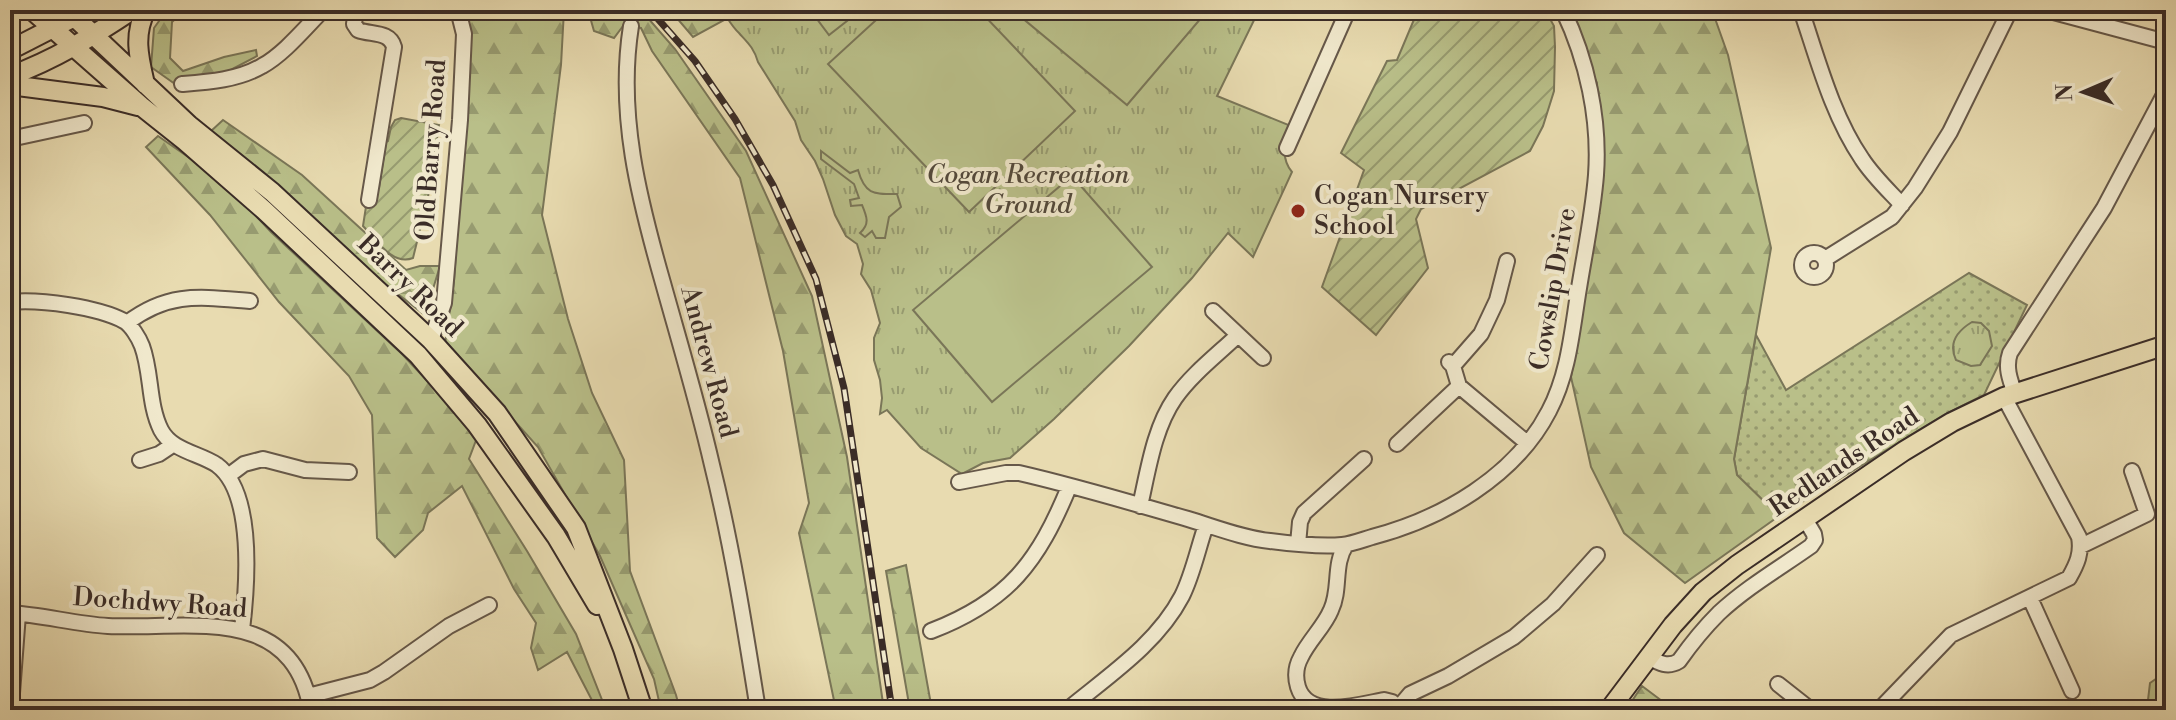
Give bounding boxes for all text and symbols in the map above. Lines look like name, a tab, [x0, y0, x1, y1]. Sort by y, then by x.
north arrow	[2044, 52, 2124, 132]
street label: Old Barry Road	[409, 58, 453, 242]
text: N	[2052, 83, 2079, 102]
park label: Cogan Recreation Ground	[927, 159, 1130, 221]
place label: Cogan Nursery School	[1314, 180, 1489, 242]
marker: Cogan Nursery School	[1289, 202, 1307, 220]
street label: Cowslip Drive	[1523, 205, 1583, 373]
street label: Barry Road	[350, 227, 469, 344]
street label: Andrew Road	[673, 282, 745, 442]
street label: Redlands Road	[1763, 400, 1925, 524]
street label: Dochdwy Road	[72, 581, 248, 625]

